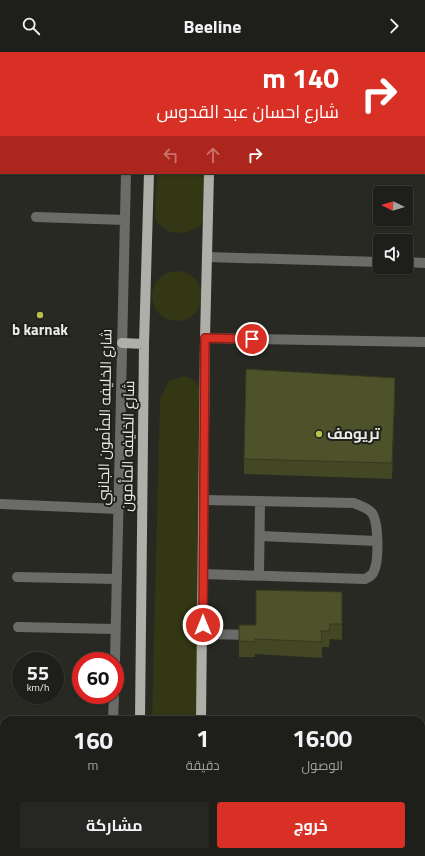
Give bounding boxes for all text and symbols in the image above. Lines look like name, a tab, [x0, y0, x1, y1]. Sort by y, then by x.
text: Beeline	[184, 13, 241, 40]
icon: search	[20, 15, 42, 37]
icon: forward	[383, 15, 405, 37]
text: 140 m	[262, 56, 339, 99]
icon: right	[353, 68, 405, 120]
text: شارع احسان عبد القدوس	[157, 98, 339, 125]
icon: left	[160, 144, 182, 166]
icon: ahead	[202, 144, 224, 166]
icon: right	[244, 144, 266, 166]
north arrow	[373, 186, 413, 226]
map controls	[373, 186, 413, 274]
button: sound	[373, 234, 413, 274]
marker: b karnak	[35, 310, 45, 320]
place label: b karnak	[12, 318, 68, 341]
pin	[235, 322, 269, 356]
street label: شارع الخليفه المأمون الجانبي	[91, 328, 119, 506]
icon: arrive	[241, 328, 263, 350]
street label: شارع الخليفه المأمون	[115, 380, 140, 512]
place label: تريومف	[327, 422, 380, 445]
marker: تريومف	[314, 429, 324, 439]
position arrow	[182, 604, 224, 646]
speed limit sign: 60	[72, 652, 124, 704]
text: 55	[27, 657, 49, 688]
text: km/h	[27, 680, 49, 695]
text: 1	[196, 720, 209, 756]
text: 16:00	[292, 720, 352, 756]
text: 160	[73, 722, 113, 758]
text: m	[87, 755, 98, 775]
text: دقيقة	[186, 755, 220, 775]
text: الوصول	[302, 755, 343, 775]
button: مشاركة	[20, 802, 209, 848]
button: خروج	[217, 802, 405, 848]

